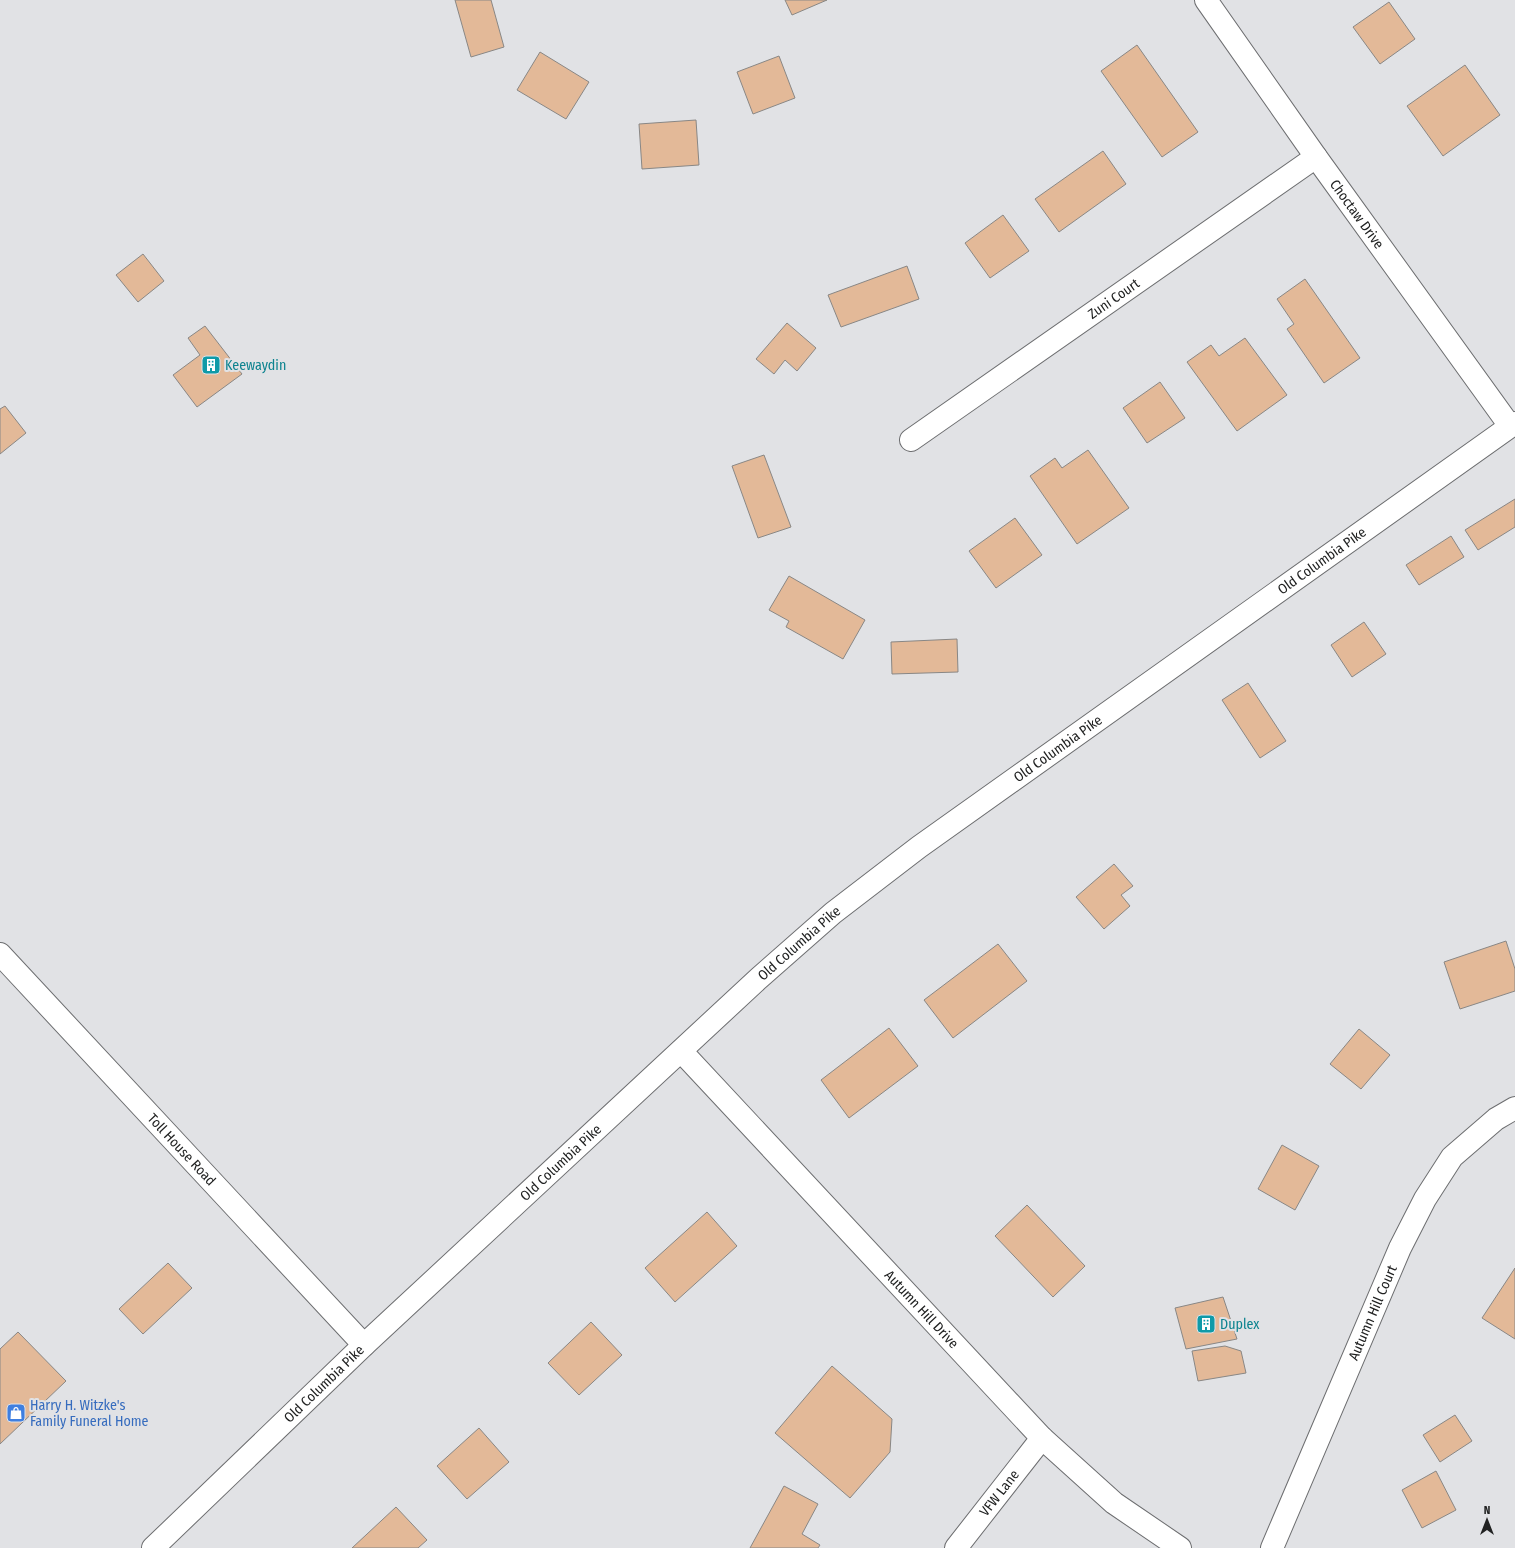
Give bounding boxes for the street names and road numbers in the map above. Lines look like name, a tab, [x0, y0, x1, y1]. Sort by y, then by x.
street label: Choctaw Drive	[1326, 176, 1388, 252]
street label: Zuni Court	[1084, 274, 1143, 322]
street label: Old Columbia Pike	[1274, 523, 1369, 598]
street label: Old Columbia Pike	[1010, 711, 1105, 786]
street label: Old Columbia Pike	[754, 902, 844, 984]
street label: Toll House Road	[144, 1110, 220, 1189]
street label: Old Columbia Pike	[516, 1121, 605, 1204]
street label: Autumn Hill Court	[1345, 1262, 1400, 1363]
street label: Autumn Hill Drive	[881, 1267, 962, 1352]
street label: Old Columbia Pike	[280, 1341, 367, 1426]
street label: VFW Lane	[976, 1466, 1023, 1520]

